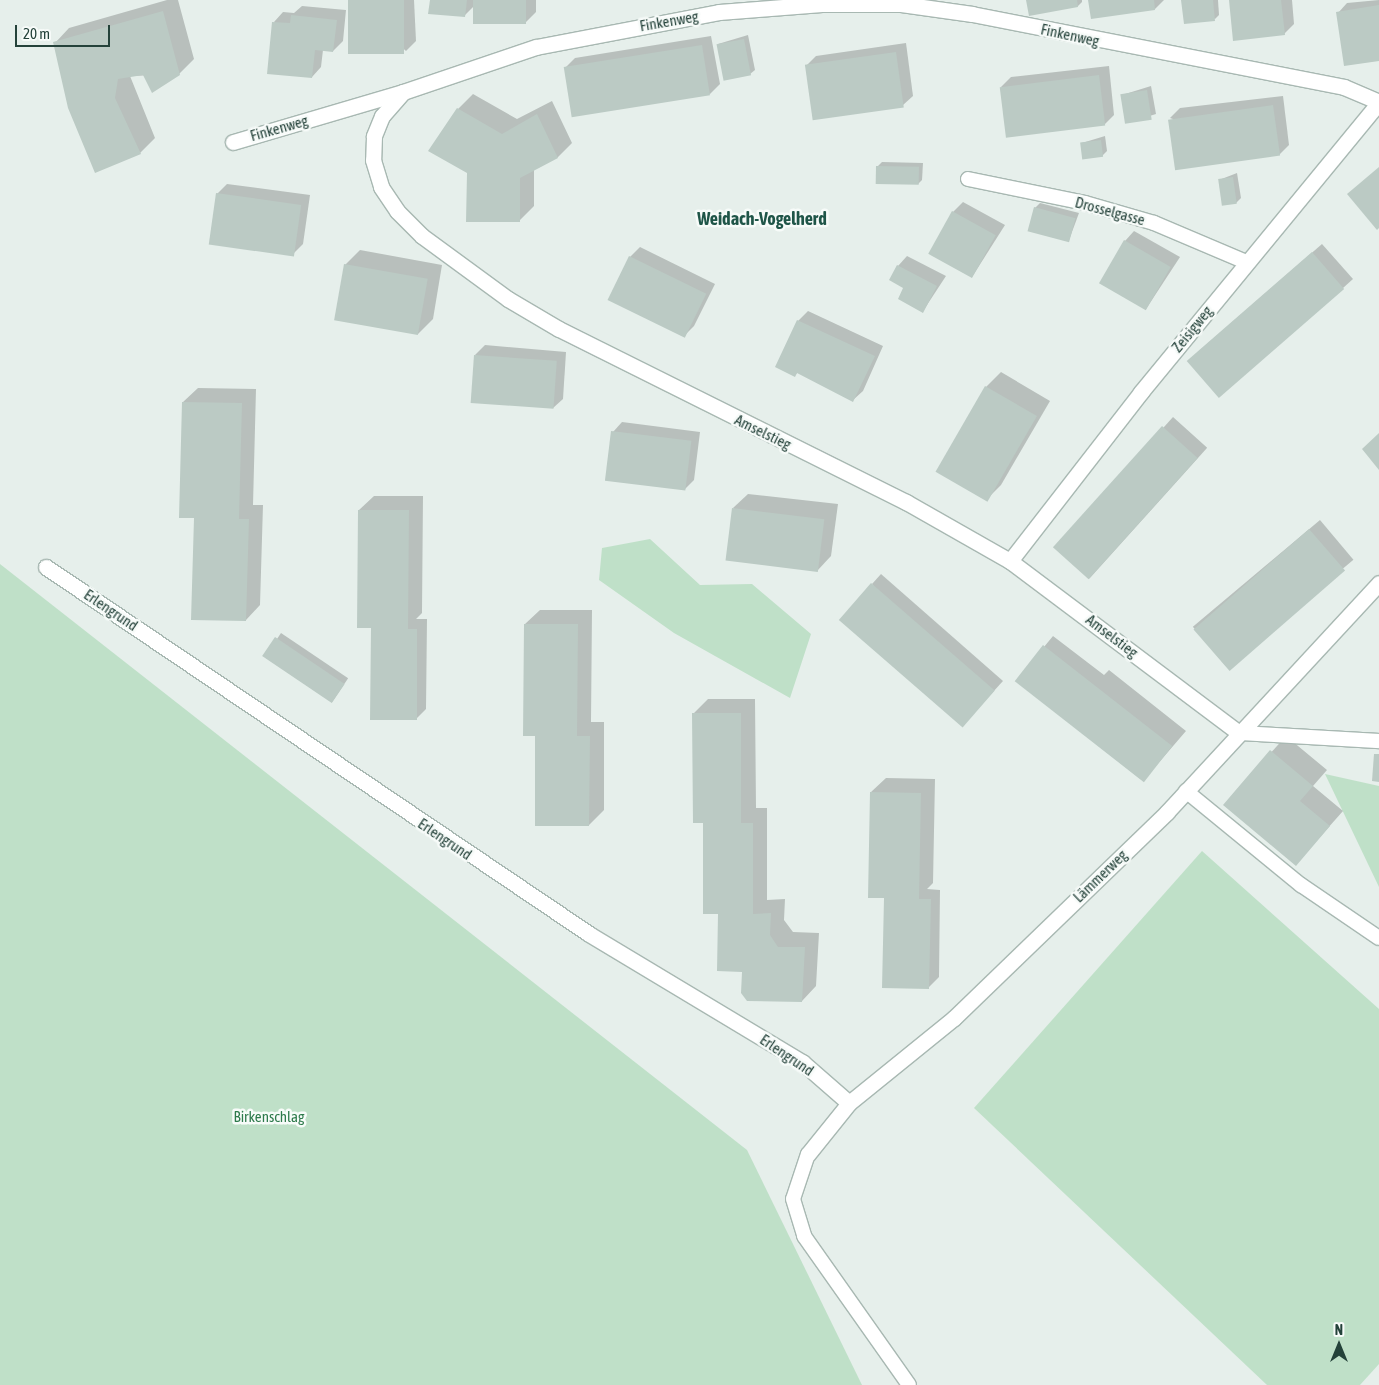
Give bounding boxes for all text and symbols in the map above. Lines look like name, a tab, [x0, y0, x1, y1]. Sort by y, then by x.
street label: Finkenweg	[638, 7, 700, 35]
scale bar	[18, 15, 112, 47]
street label: Finkenweg	[1039, 20, 1101, 50]
text: 20 m	[23, 25, 50, 42]
street label: Finkenweg	[248, 111, 310, 145]
street label: Drosselgasse	[1073, 193, 1147, 229]
district label: Weidach-Vogelherd	[697, 208, 827, 230]
street label: Zeisigweg	[1168, 302, 1216, 356]
street label: Amselstieg	[732, 411, 794, 453]
street label: Erlengrund	[81, 585, 141, 635]
street label: Amselstieg	[1082, 611, 1142, 661]
street label: Erlengrund	[415, 814, 475, 864]
street label: Lämmerweg	[1069, 846, 1131, 906]
street label: Erlengrund	[757, 1030, 817, 1080]
park label: Birkenschlag	[234, 1108, 304, 1126]
north arrow	[1314, 1320, 1364, 1370]
text: N	[1335, 1322, 1343, 1338]

